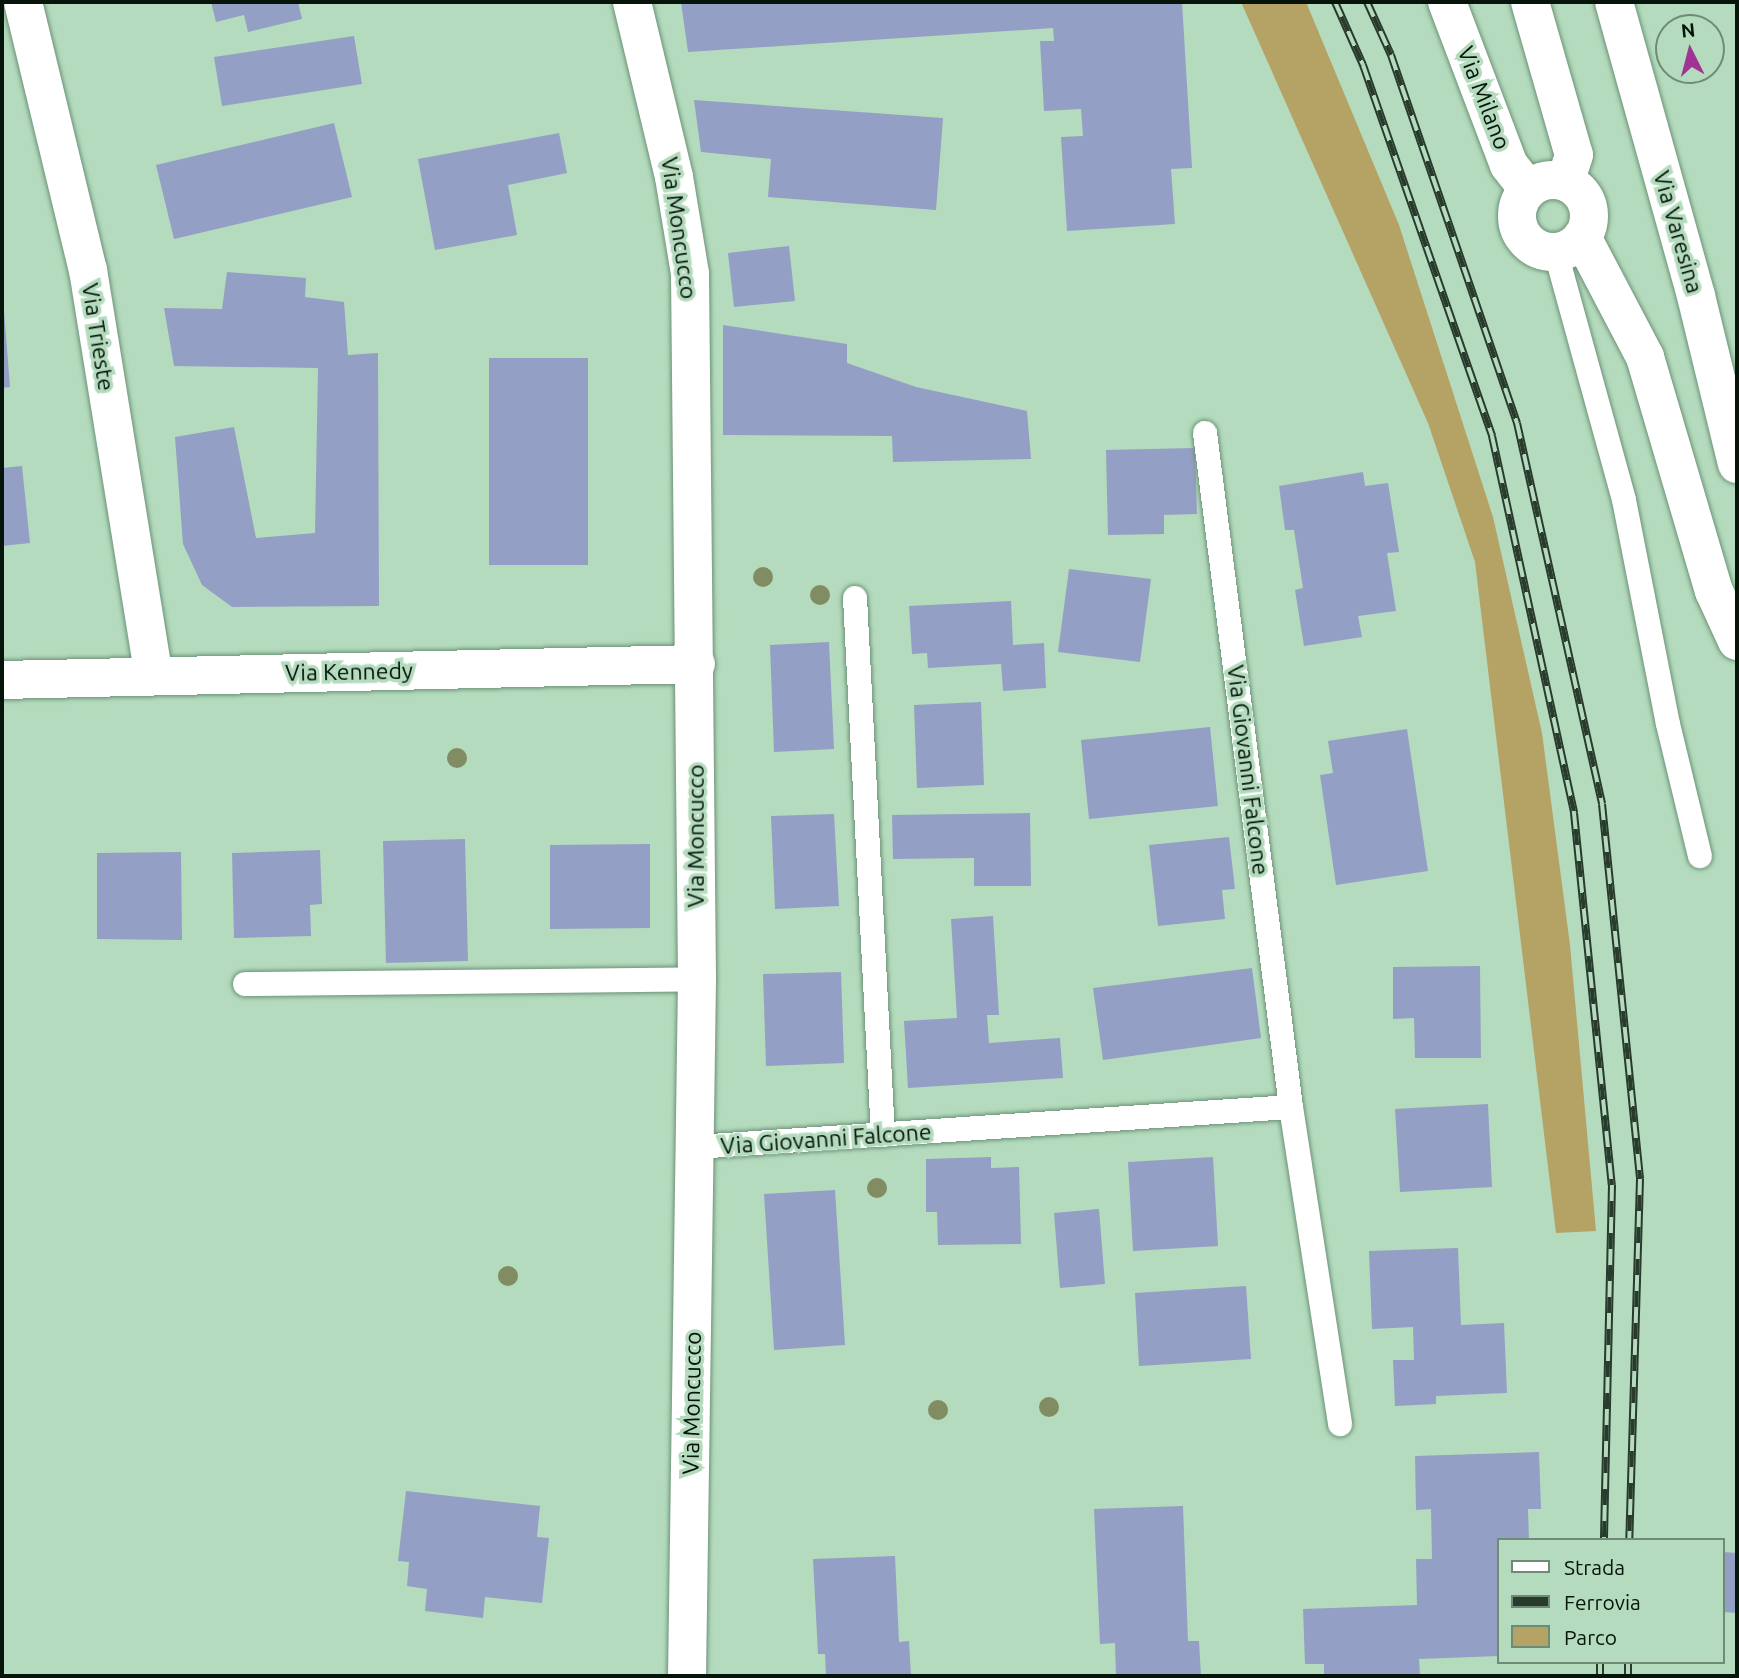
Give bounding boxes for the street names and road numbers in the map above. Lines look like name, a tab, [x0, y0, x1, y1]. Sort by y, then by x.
street label: Via Milano	[1452, 43, 1516, 153]
street label: Via Moncucco	[655, 155, 703, 301]
street label: Via Varesina	[1647, 168, 1709, 296]
street label: Via Trieste	[76, 281, 120, 393]
street label: Via Kennedy	[285, 657, 413, 687]
street label: Via Giovanni Falcone	[1221, 663, 1275, 877]
street label: Via Moncucco	[682, 764, 710, 908]
street label: Via Giovanni Falcone	[720, 1118, 932, 1160]
street label: Via Moncucco	[677, 1331, 707, 1475]

